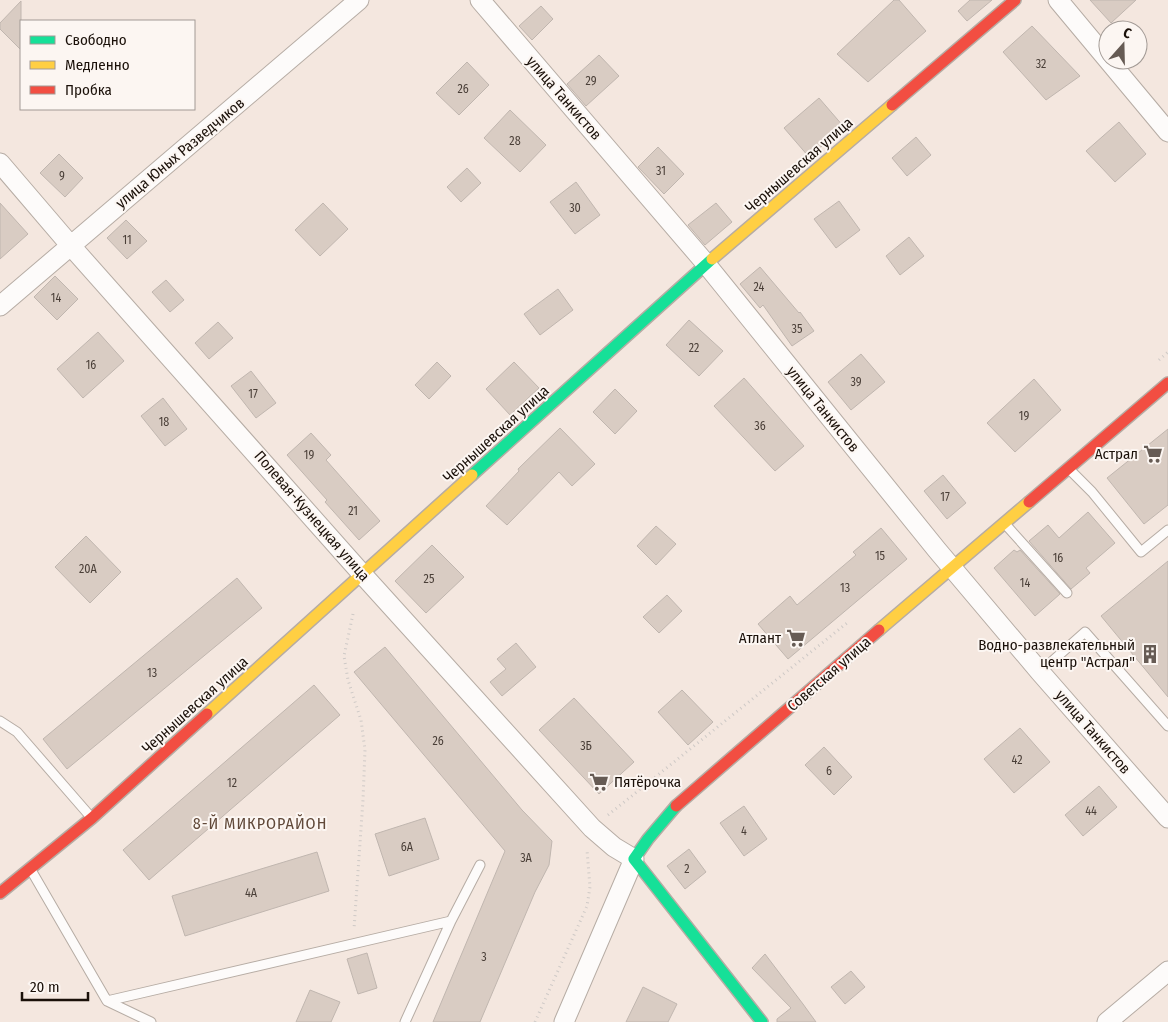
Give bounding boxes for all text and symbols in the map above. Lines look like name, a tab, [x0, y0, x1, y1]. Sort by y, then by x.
legend	[20, 20, 195, 110]
north arrow	[1098, 20, 1148, 70]
text: С	[1121, 24, 1134, 43]
text: Свободно	[65, 31, 127, 49]
street label: улица Танкистов	[523, 52, 605, 144]
text: Медленно	[65, 56, 130, 74]
house number: 32	[1036, 57, 1046, 71]
house number: 29	[585, 74, 597, 88]
text: Пробка	[65, 81, 112, 99]
house number: 26	[457, 82, 469, 96]
street label: улица Юных Разведчиков	[112, 94, 248, 212]
street label: Чернышевская улица	[742, 113, 856, 217]
house number: 28	[509, 134, 521, 148]
house number: 31	[656, 164, 666, 178]
house number: 9	[59, 169, 65, 183]
house number: 30	[569, 201, 581, 215]
house number: 11	[122, 233, 132, 247]
house number: 24	[754, 280, 765, 294]
house number: 14	[51, 291, 61, 305]
house number: 35	[792, 322, 803, 336]
house number: 22	[689, 341, 699, 355]
house number: 16	[86, 358, 96, 372]
street label: улица Танкистов	[783, 362, 863, 456]
house number: 39	[850, 375, 862, 389]
street label: Чернышевская улица	[439, 382, 553, 486]
house number: 17	[248, 387, 258, 401]
house number: 19	[1019, 409, 1029, 423]
house number: 18	[159, 415, 169, 429]
house number: 36	[754, 419, 766, 433]
supermarket icon: Астрал	[1142, 443, 1164, 465]
place label: Астрал	[1095, 445, 1138, 463]
street label: Полевая-Кузнецкая улица	[250, 447, 374, 585]
house number: 19	[304, 448, 314, 462]
house number: 17	[940, 490, 950, 504]
house number: 21	[348, 504, 358, 518]
house number: 15	[875, 549, 886, 563]
house number: 16	[1053, 551, 1063, 565]
house number: 20А	[79, 562, 98, 576]
house number: 25	[424, 572, 435, 586]
house number: 14	[1020, 576, 1030, 590]
house number: 13	[840, 581, 850, 595]
supermarket icon: Атлант	[785, 627, 807, 649]
place label: Атлант	[739, 629, 782, 647]
street label: Советская улица	[784, 633, 874, 715]
place label: Водно-развлекательный центр "Астрал"	[978, 636, 1135, 671]
building icon: Водно-развлекательный центр "Астрал"	[1139, 643, 1161, 665]
street label: Чернышевская улица	[138, 653, 252, 757]
house number: 13	[147, 666, 157, 680]
street label: улица Танкистов	[1052, 686, 1134, 778]
house number: 26	[432, 734, 444, 748]
house number: 3Б	[580, 739, 592, 753]
house number: 42	[1012, 753, 1022, 767]
house number: 6	[826, 764, 832, 778]
supermarket icon: Пятёрочка	[588, 771, 610, 793]
place label: Пятёрочка	[614, 773, 681, 791]
house number: 12	[227, 776, 237, 790]
house number: 44	[1085, 804, 1097, 818]
district label: 8-Й МИКРОРАЙОН	[193, 814, 327, 833]
house number: 4	[741, 824, 747, 838]
house number: 6А	[401, 840, 414, 854]
house number: 3А	[520, 851, 533, 865]
house number: 2	[684, 862, 690, 876]
house number: 4А	[245, 886, 258, 900]
house number: 3	[481, 950, 487, 964]
scale bar	[22, 970, 89, 1002]
text: 20 m	[30, 978, 60, 996]

